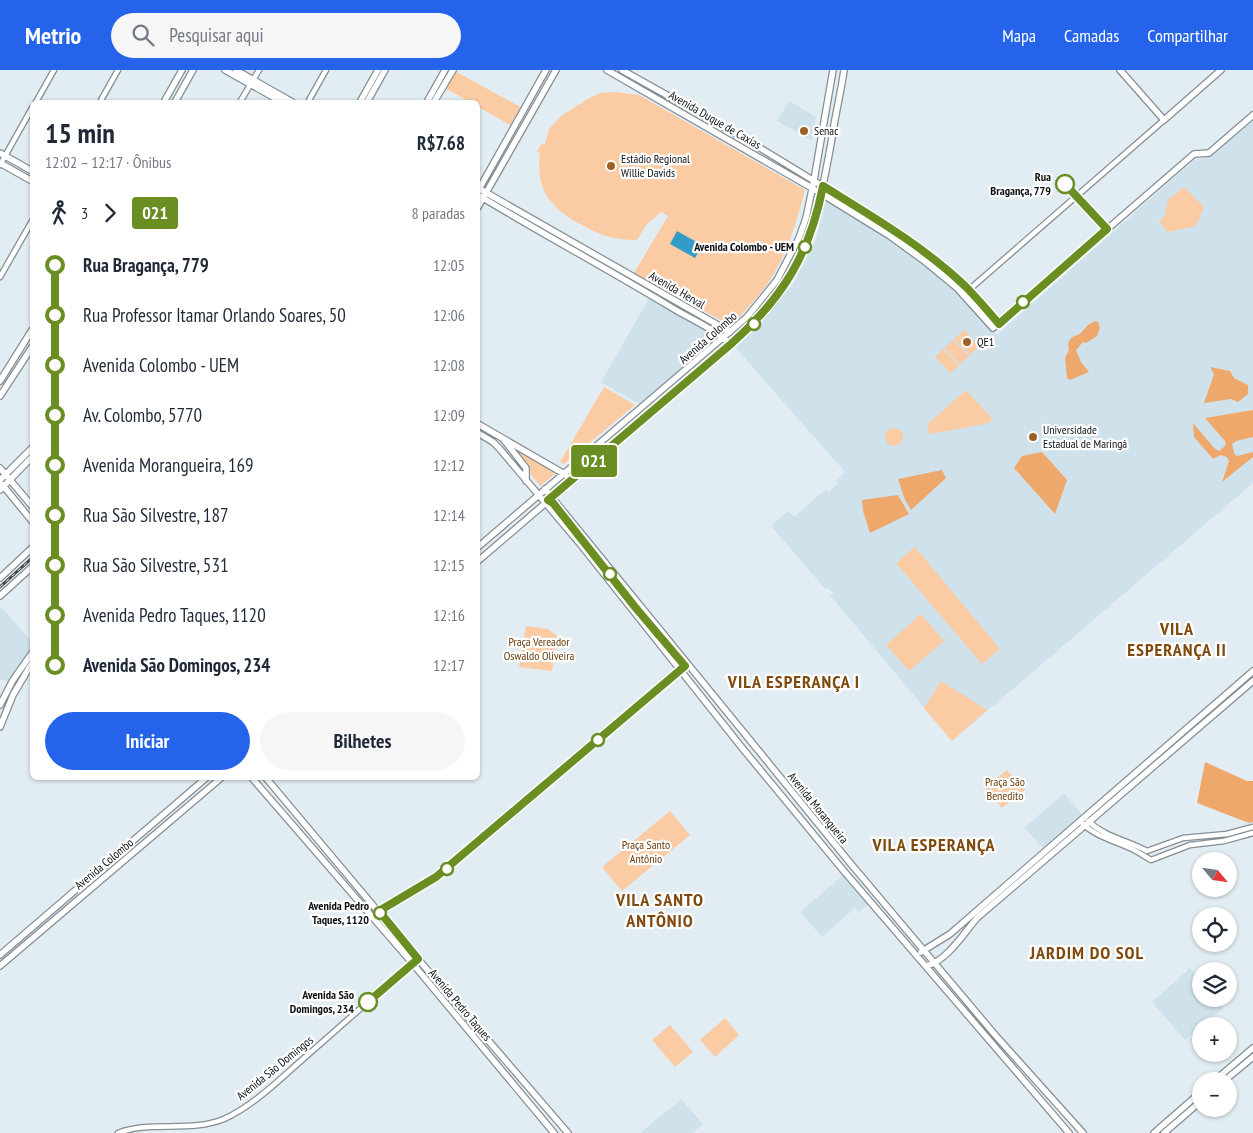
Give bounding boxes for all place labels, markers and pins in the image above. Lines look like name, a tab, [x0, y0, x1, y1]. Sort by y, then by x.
place label: Senac	[814, 123, 839, 138]
marker: Senac	[798, 125, 810, 137]
place label: Estádio Regional Willie Davids	[621, 151, 690, 180]
marker: Estádio Regional Willie Davids	[605, 160, 617, 172]
place label: Rua Bragança, 779	[990, 169, 1051, 198]
marker: Rua Bragança, 779	[1055, 174, 1075, 194]
place label: Avenida Colombo - UEM	[693, 239, 794, 254]
marker: Avenida Colombo - UEM	[798, 240, 812, 254]
unlabelled marker	[1016, 295, 1030, 309]
unlabelled marker	[747, 317, 761, 331]
place label: QE1	[977, 334, 994, 349]
marker: QE1	[961, 336, 973, 348]
place label: Universidade Estadual de Maringá	[1043, 422, 1127, 451]
marker: Universidade Estadual de Maringá	[1027, 431, 1039, 443]
unlabelled marker	[603, 567, 617, 581]
unlabelled marker	[591, 733, 605, 747]
unlabelled marker	[440, 862, 454, 876]
place label: Avenida Pedro Taques, 1120	[307, 898, 370, 927]
marker: Avenida Pedro Taques, 1120	[373, 906, 387, 920]
place label: Avenida São Domingos, 234	[290, 987, 355, 1016]
marker: Avenida São Domingos, 234	[358, 992, 378, 1012]

